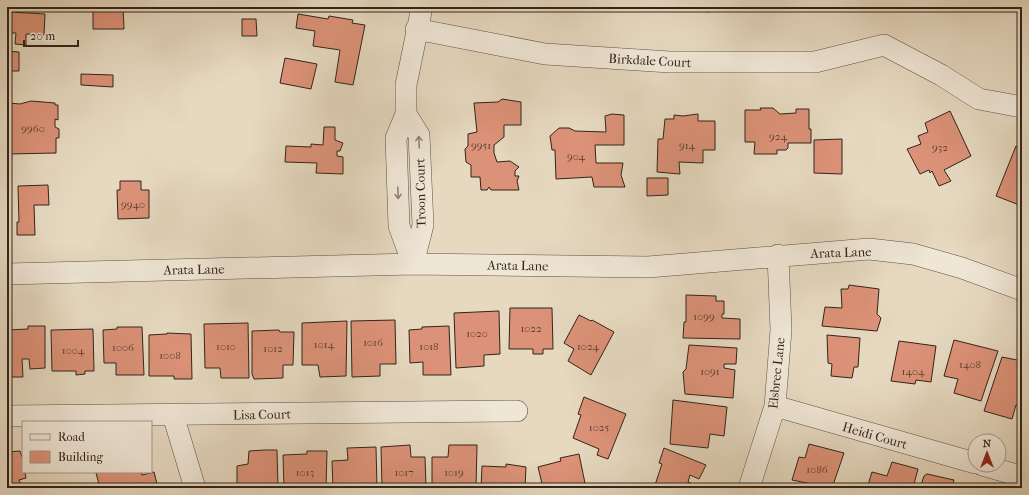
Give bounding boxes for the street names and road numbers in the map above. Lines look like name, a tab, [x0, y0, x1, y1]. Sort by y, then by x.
street label: Birkdale Court	[608, 51, 692, 70]
street label: Troon Court	[412, 158, 429, 228]
street label: Arata Lane	[809, 244, 872, 261]
street label: Arata Lane	[486, 257, 549, 274]
street label: Arata Lane	[162, 261, 225, 278]
street label: Elsbree Lane	[765, 336, 788, 410]
street label: Lisa Court	[233, 406, 292, 423]
street label: Heidi Court	[841, 419, 909, 452]

